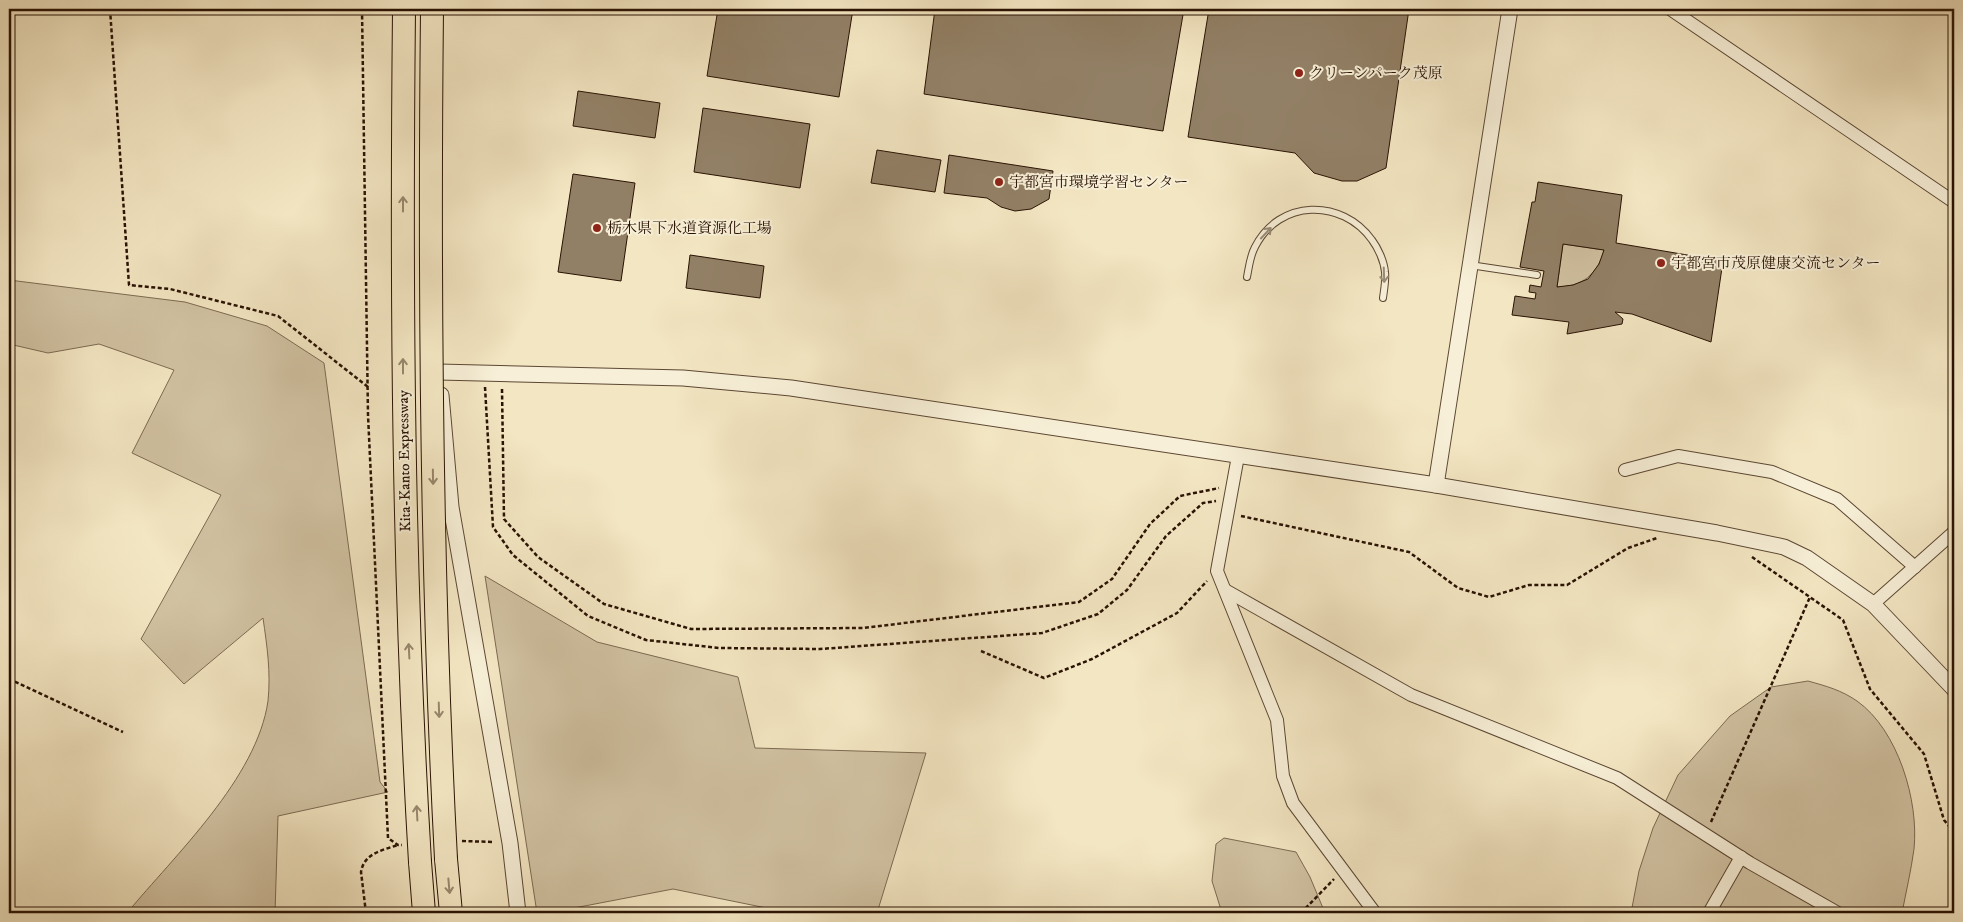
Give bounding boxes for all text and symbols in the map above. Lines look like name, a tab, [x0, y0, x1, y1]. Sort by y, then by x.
place label: クリーンパーク茂原	[1309, 64, 1443, 83]
marker: クリーンパーク茂原	[1293, 67, 1305, 79]
place label: 宇都宮市環境学習センター	[1009, 173, 1188, 192]
marker: 宇都宮市環境学習センター	[993, 176, 1005, 188]
one-way arrow	[398, 196, 408, 212]
place label: 栃木県下水道資源化工場	[607, 219, 772, 238]
marker: 栃木県下水道資源化工場	[591, 222, 603, 234]
one-way arrow	[1260, 227, 1272, 239]
place label: 宇都宮市茂原健康交流センター	[1671, 254, 1880, 273]
marker: 宇都宮市茂原健康交流センター	[1655, 257, 1667, 269]
one-way arrow	[1379, 267, 1389, 283]
one-way arrow	[398, 358, 408, 374]
street label: Kita-Kanto Expressway	[394, 389, 415, 532]
one-way arrow	[428, 469, 437, 485]
one-way arrow	[405, 643, 414, 659]
one-way arrow	[435, 702, 444, 718]
one-way arrow	[412, 806, 421, 822]
one-way arrow	[444, 878, 453, 894]

